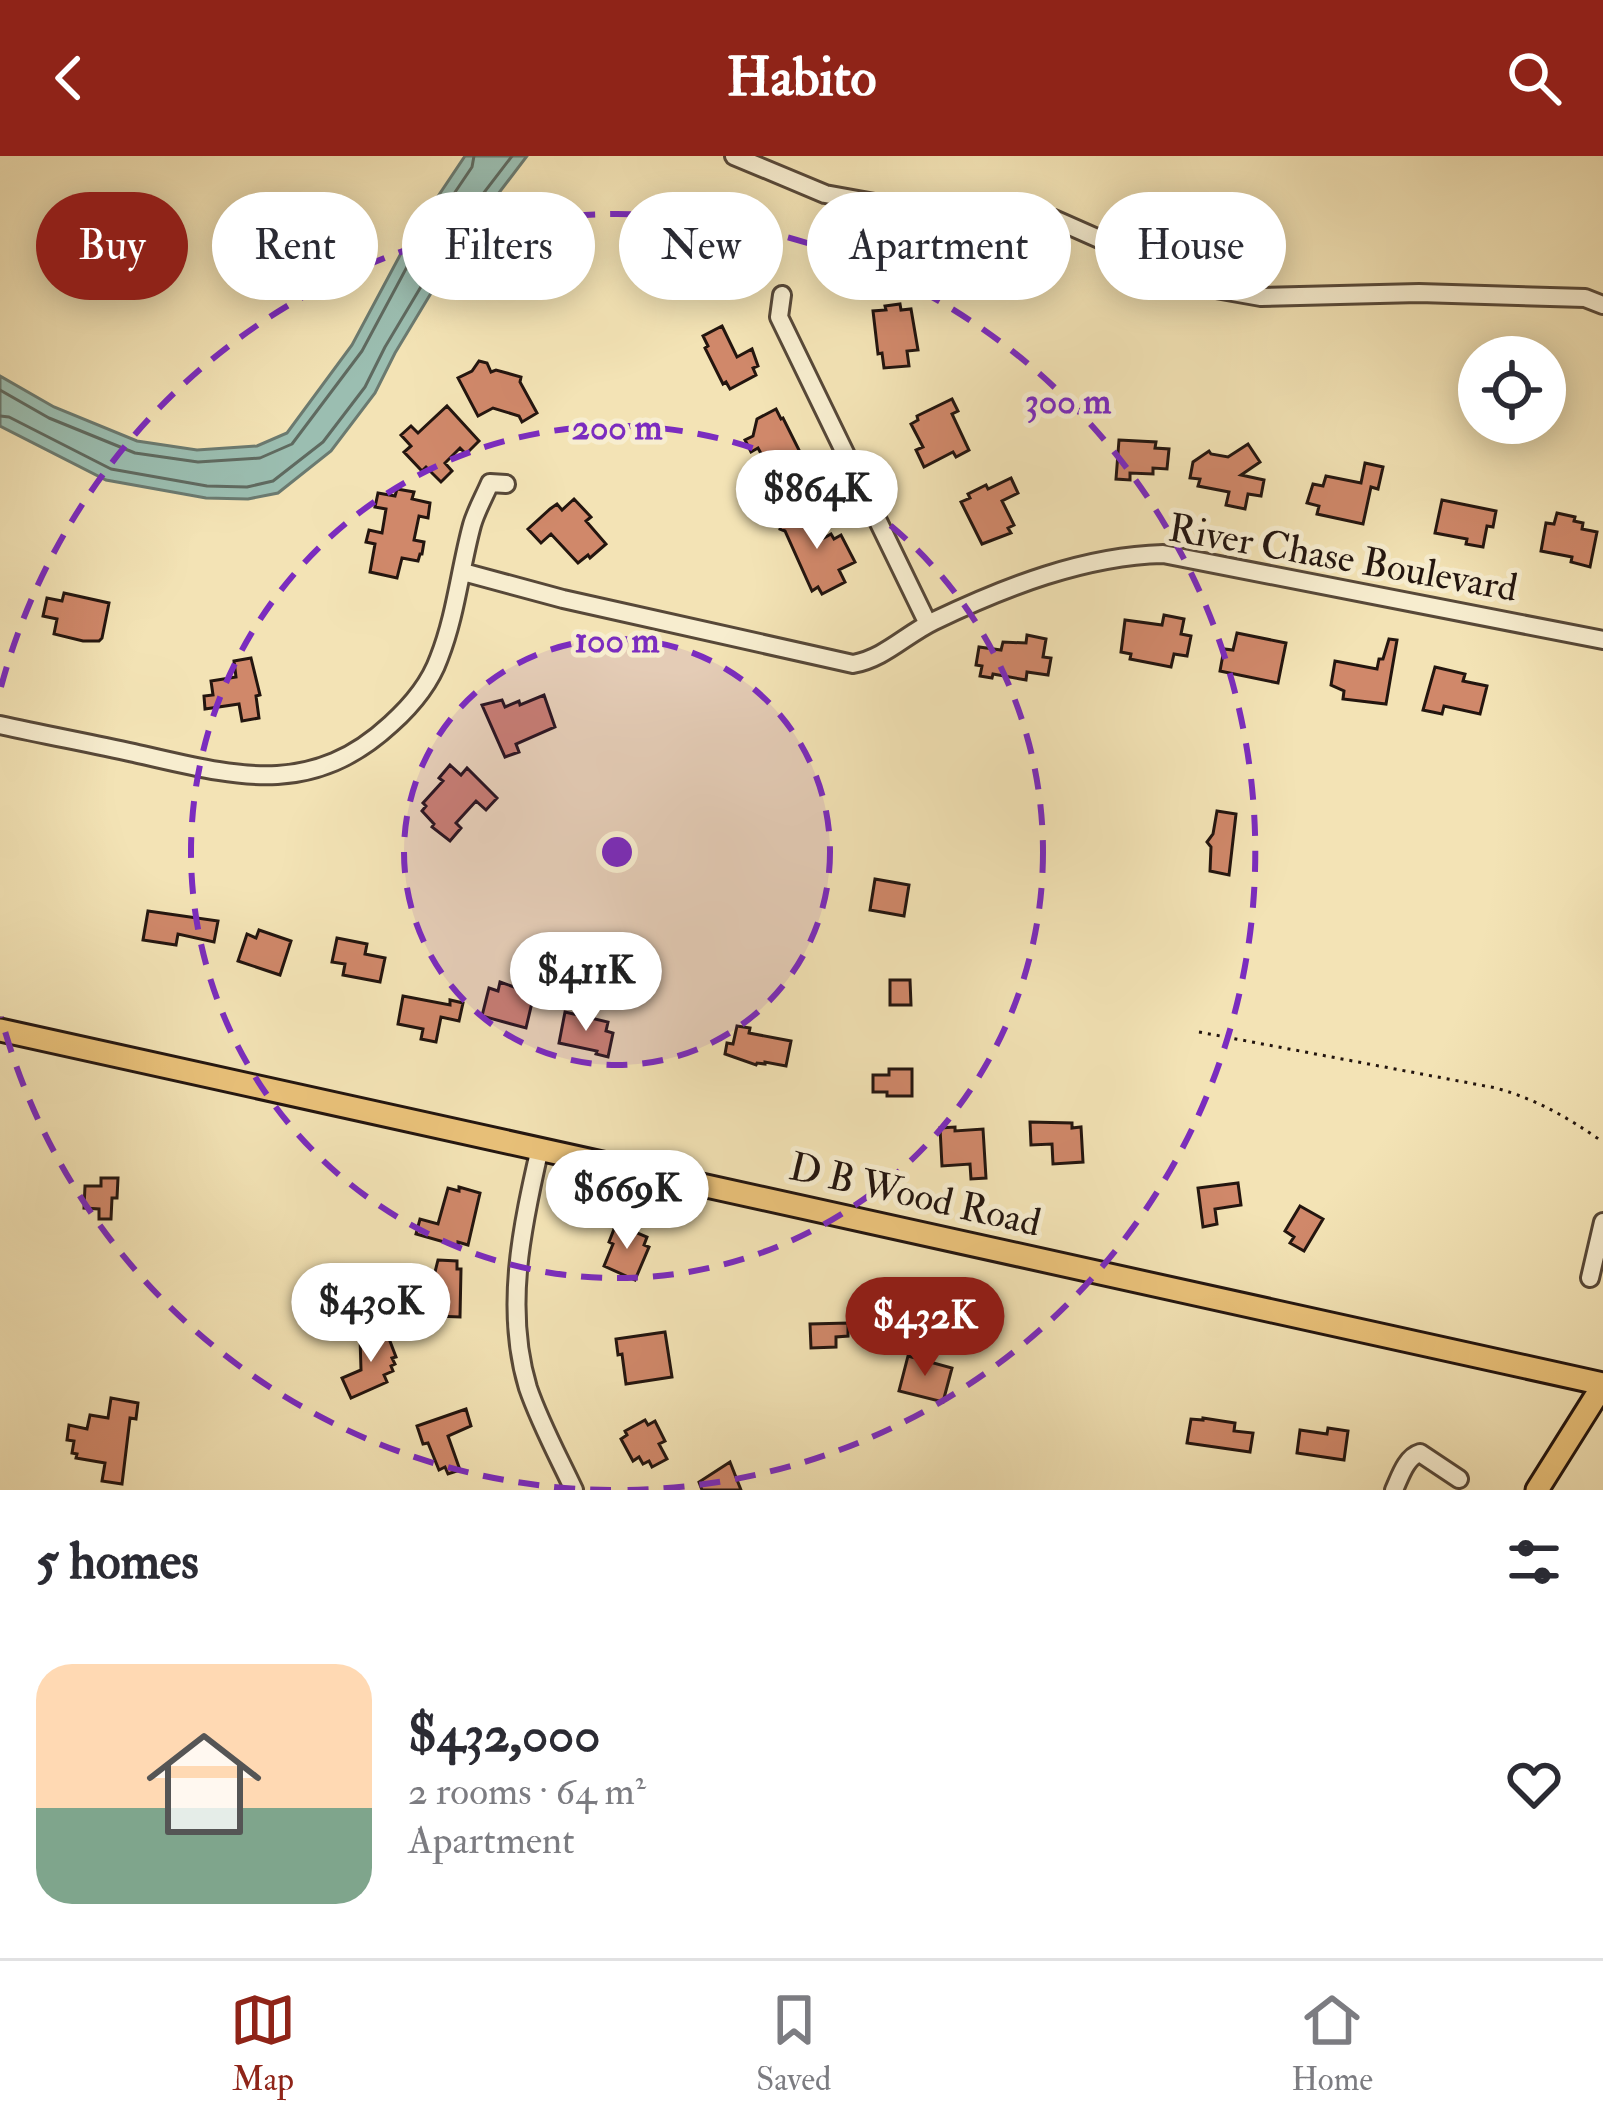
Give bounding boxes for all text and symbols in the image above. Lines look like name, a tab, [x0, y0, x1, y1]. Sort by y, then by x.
text: Habito	[726, 44, 877, 112]
icon: back	[36, 45, 102, 111]
icon: search	[1501, 45, 1567, 111]
chip: Buy	[36, 192, 188, 300]
chip: Rent	[212, 192, 378, 300]
chip: Filters	[402, 192, 595, 300]
chip: New	[619, 192, 783, 300]
chip: Apartment	[807, 192, 1071, 300]
chip: House	[1095, 192, 1286, 300]
map controls	[1458, 336, 1566, 444]
button: locate	[1458, 336, 1566, 444]
text: 300 m	[1025, 379, 1111, 424]
text: 200 m	[572, 405, 662, 450]
pin: $864K	[733, 450, 901, 552]
text: $864K	[763, 464, 871, 513]
street label: River Chase Boulevard	[1165, 503, 1521, 613]
text: 100 m	[574, 618, 660, 663]
centre of rings	[596, 831, 638, 873]
pin: $411K	[502, 932, 670, 1034]
text: $411K	[537, 946, 635, 995]
street label: D B Wood Road	[785, 1142, 1045, 1248]
pin: $669K	[543, 1150, 711, 1252]
text: $669K	[573, 1164, 681, 1213]
pin: $430K	[287, 1263, 455, 1365]
text: $430K	[318, 1277, 424, 1326]
pin: $432K	[841, 1277, 1009, 1379]
text: $432K	[872, 1291, 978, 1340]
icon: filters	[1501, 1529, 1567, 1595]
text: 5 homes	[36, 1530, 199, 1594]
text: $432,000	[408, 1703, 600, 1767]
icon: home	[132, 1712, 276, 1856]
icon: heart	[1501, 1751, 1567, 1817]
text: 2 rooms · 64 m²	[408, 1767, 646, 1816]
text: Apartment	[408, 1816, 575, 1865]
tab: Map	[230, 1987, 296, 2100]
tab: Saved	[756, 1987, 831, 2100]
tab: Home	[1291, 1987, 1373, 2100]

